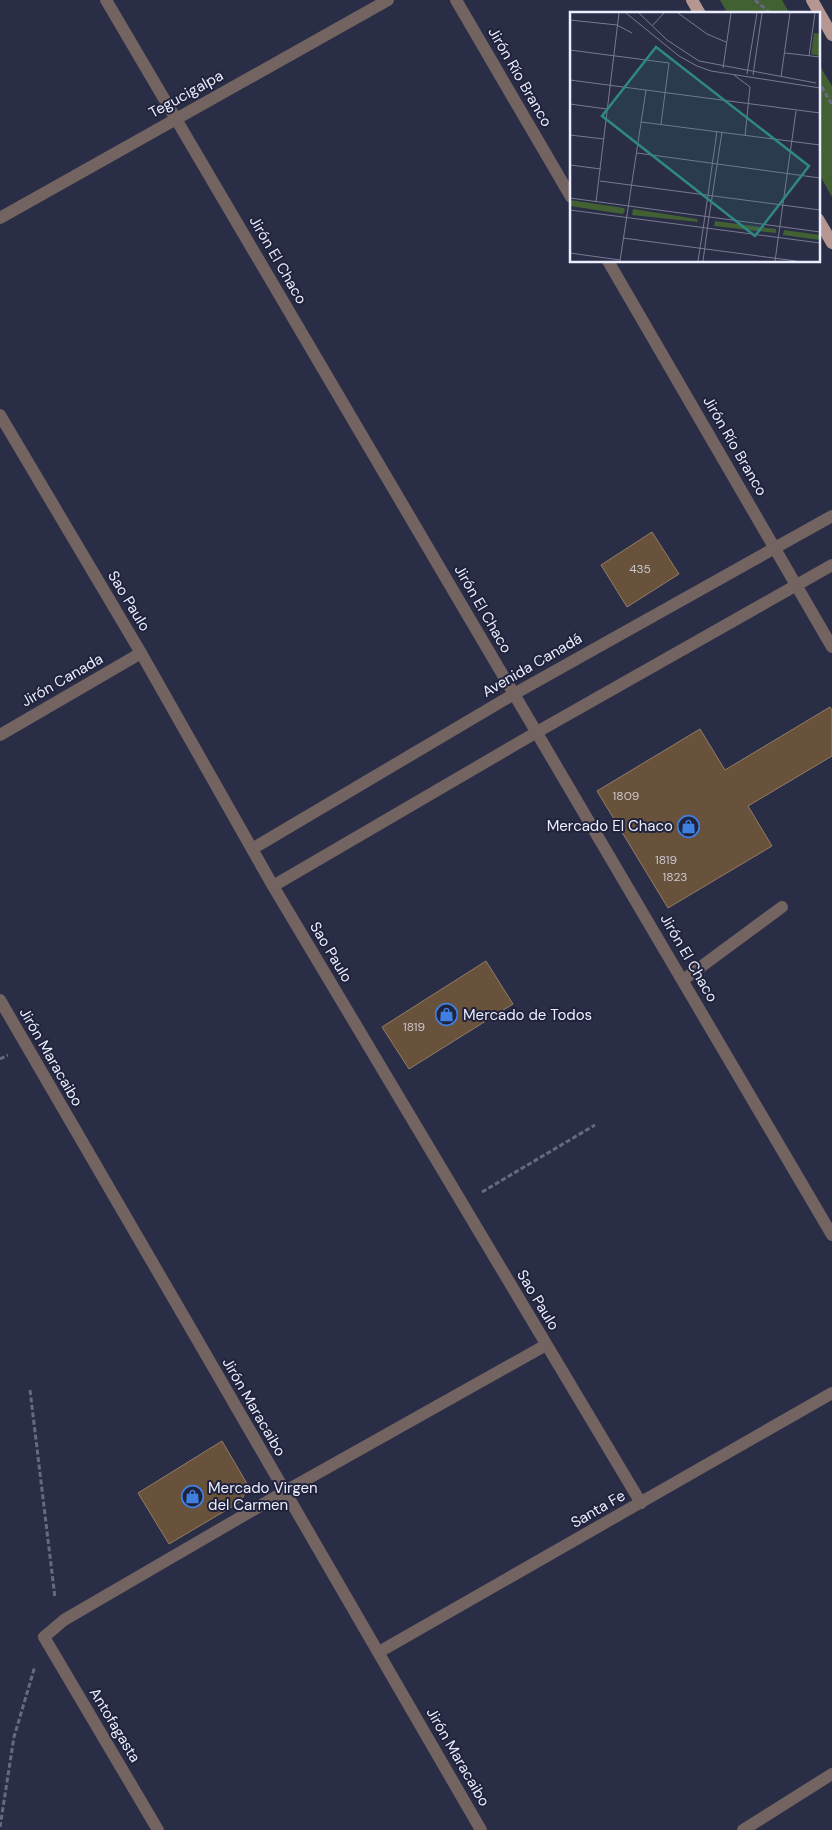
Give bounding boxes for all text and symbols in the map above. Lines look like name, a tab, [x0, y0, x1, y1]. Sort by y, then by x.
inset map	[570, 12, 820, 262]
street label: Jirón Río Branco	[483, 24, 557, 131]
street label: Tegucigalpa	[145, 65, 227, 123]
street label: Jirón El Chaco	[245, 212, 311, 308]
street label: Jirón Río Branco	[698, 393, 772, 500]
street label: Jirón El Chaco	[450, 561, 516, 657]
house number: 435	[629, 561, 651, 577]
street label: Sao Paulo	[103, 567, 155, 635]
street label: Avenida Canadá	[478, 628, 586, 702]
street label: Jirón Canada	[18, 649, 106, 711]
house number: 1809	[613, 788, 639, 804]
shop icon: Mercado El Chaco	[677, 814, 701, 838]
place label: Mercado El Chaco	[547, 816, 673, 836]
house number: 1819	[655, 852, 677, 868]
house number: 1823	[663, 869, 687, 885]
street label: Jirón El Chaco	[656, 910, 722, 1006]
street label: Sao Paulo	[305, 918, 357, 986]
shop icon: Mercado de Todos	[435, 1003, 459, 1027]
street label: Jirón Maracaibo	[15, 1004, 87, 1110]
place label: Mercado de Todos	[463, 1005, 592, 1025]
house number: 1819	[403, 1019, 425, 1035]
street label: Sao Paulo	[512, 1266, 564, 1334]
street label: Jirón Maracaibo	[218, 1354, 290, 1460]
place label: Mercado Virgen del Carmen	[208, 1478, 318, 1515]
shop icon: Mercado Virgen del Carmen	[180, 1485, 204, 1509]
street label: Santa Fe	[567, 1485, 629, 1533]
street label: Antofagasta	[85, 1684, 145, 1766]
street label: Jirón Maracaibo	[422, 1704, 494, 1810]

